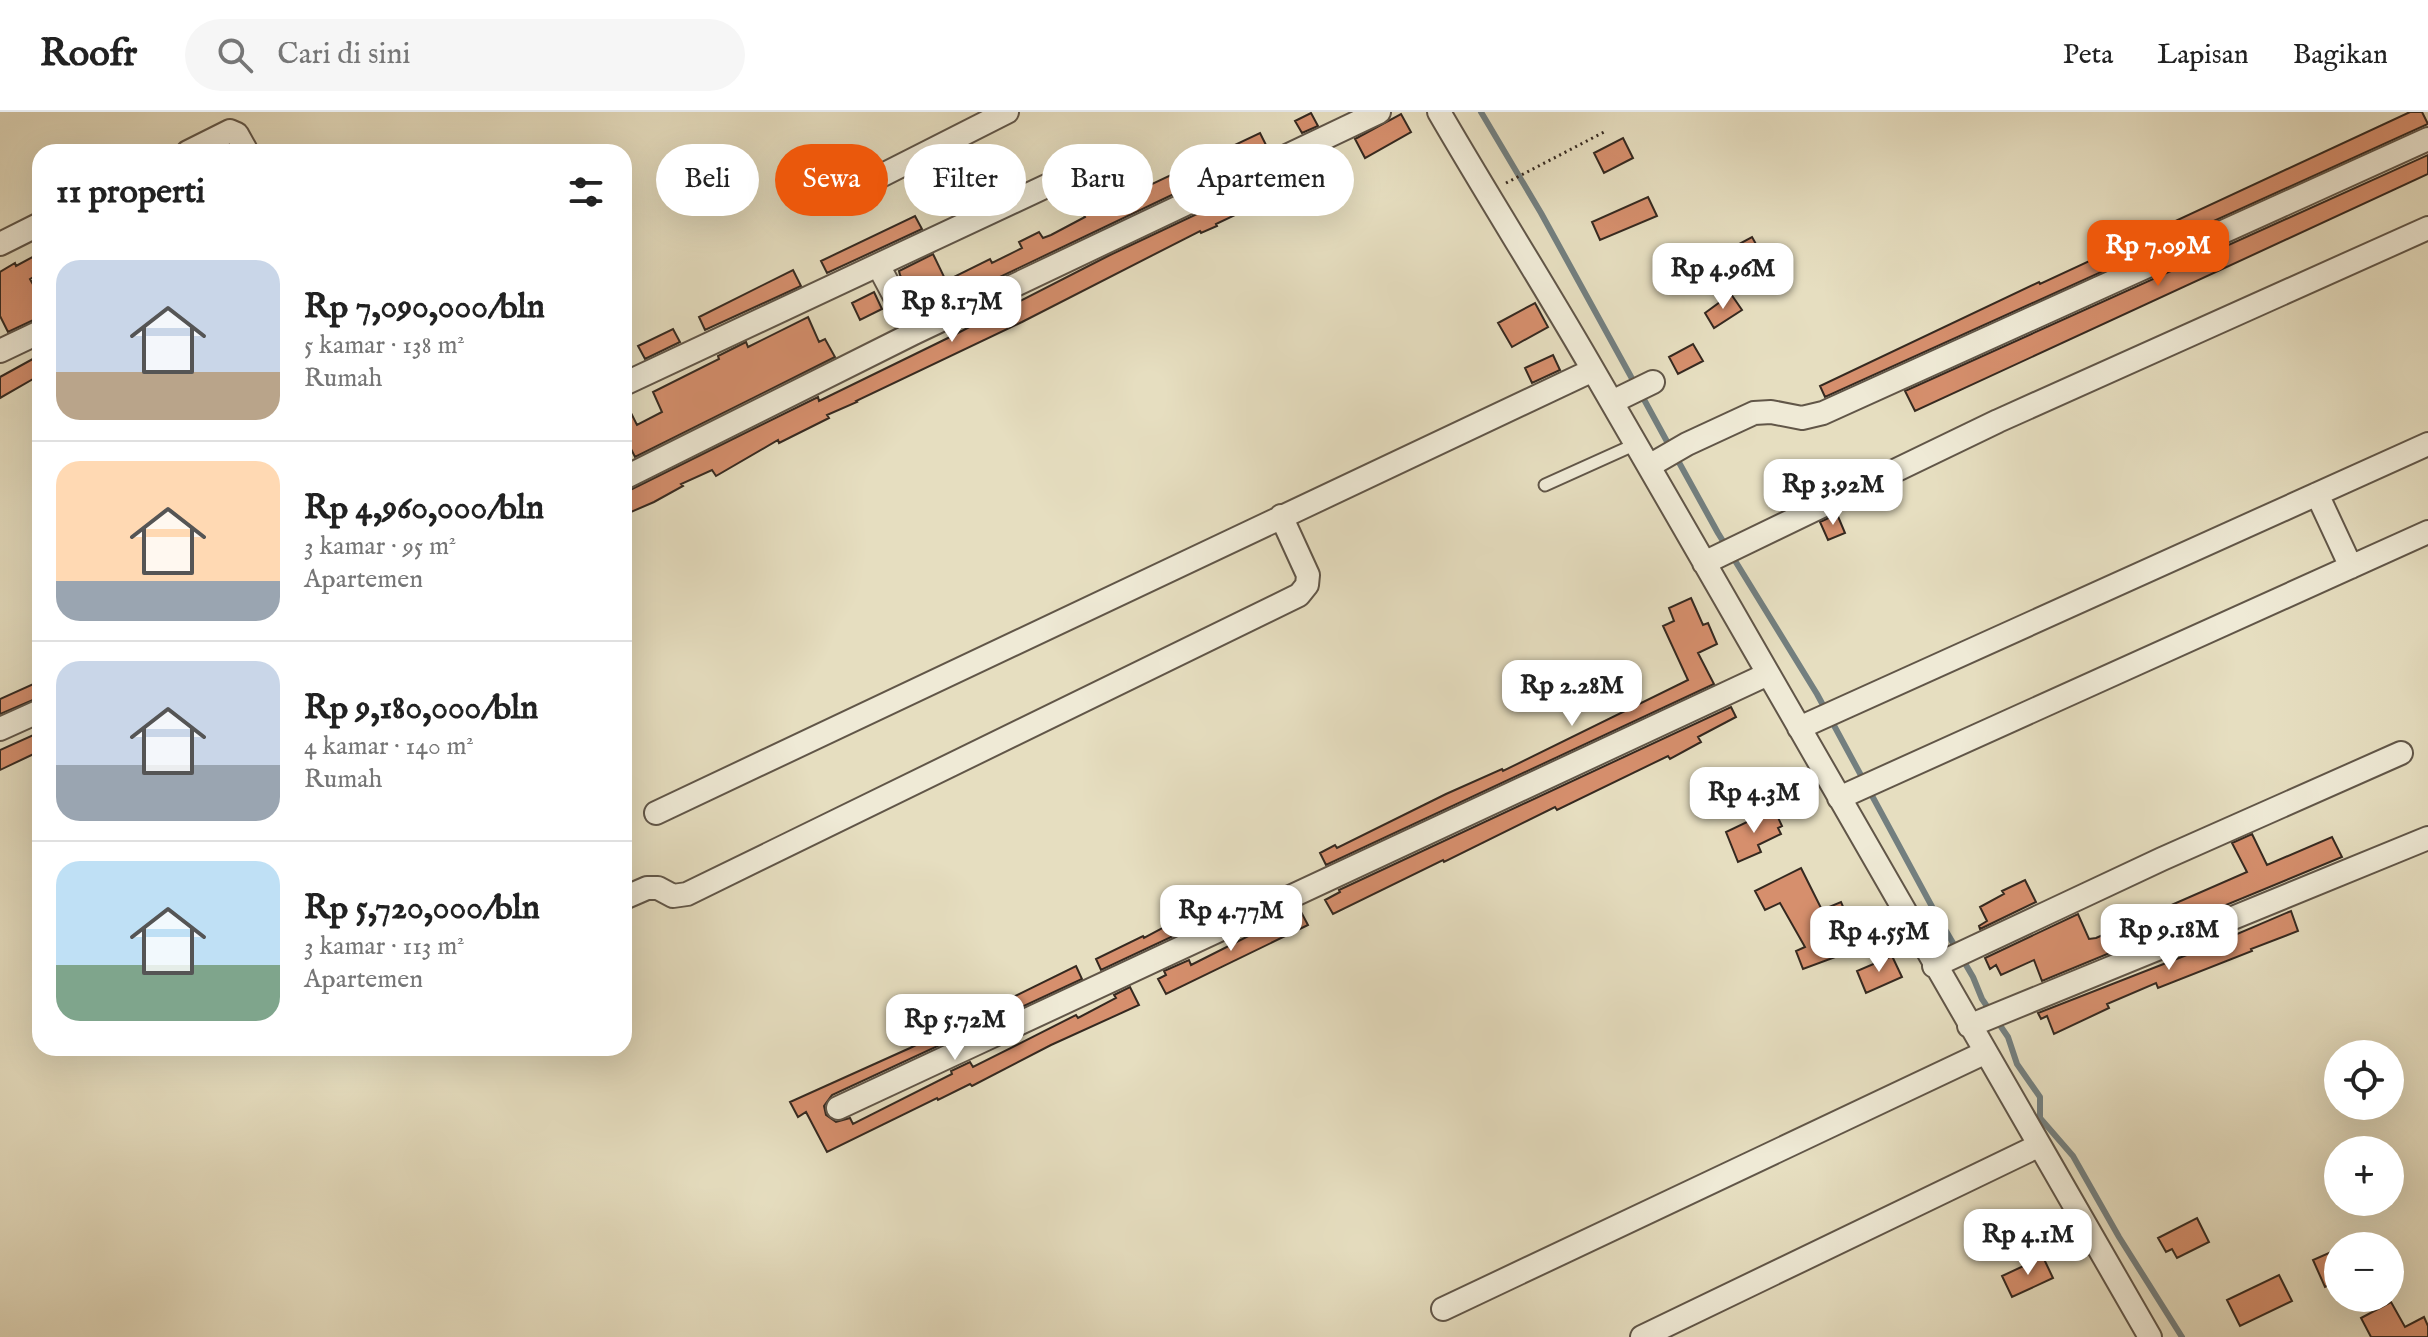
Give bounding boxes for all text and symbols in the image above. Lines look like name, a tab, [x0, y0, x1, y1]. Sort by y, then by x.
search box	[185, 19, 745, 91]
text: Roofr	[40, 31, 137, 79]
icon: search	[213, 33, 257, 77]
text: Cari di sini	[277, 36, 410, 74]
text: Peta	[2063, 38, 2113, 73]
text: Lapisan	[2157, 38, 2249, 73]
text: Bagikan	[2293, 38, 2388, 73]
chip: Beli	[656, 144, 759, 216]
chip: Sewa	[775, 144, 888, 216]
chip: Filter	[904, 144, 1026, 216]
chip: Baru	[1042, 144, 1153, 216]
chip: Apartemen	[1169, 144, 1354, 216]
icon: filters	[564, 170, 608, 214]
text: 11 properti	[56, 171, 205, 214]
pin: Rp 7.09M	[2075, 220, 2241, 288]
text: Rp 7.09M	[2105, 229, 2211, 262]
pin: Rp 4.96M	[1640, 243, 1806, 311]
text: Rp 4.96M	[1670, 252, 1776, 285]
pin: Rp 8.17M	[869, 276, 1035, 344]
text: Rp 8.17M	[901, 285, 1003, 318]
text: Rp 7,090,000/bln	[304, 286, 545, 329]
icon: home	[120, 292, 216, 388]
text: 5 kamar · 138 m²	[304, 329, 465, 362]
text: Rumah	[304, 362, 382, 395]
pin: Rp 3.92M	[1750, 459, 1916, 527]
text: Rp 3.92M	[1782, 468, 1884, 501]
text: Rp 4,960,000/bln	[304, 487, 544, 530]
icon: home	[120, 493, 216, 589]
text: 3 kamar · 95 m²	[304, 530, 456, 563]
text: Apartemen	[304, 563, 423, 596]
pin: Rp 2.28M	[1489, 660, 1655, 728]
text: Rp 2.28M	[1520, 669, 1624, 702]
text: Rp 9,180,000/bln	[304, 687, 538, 730]
icon: home	[120, 693, 216, 789]
text: 4 kamar · 140 m²	[304, 730, 474, 763]
text: Rumah	[304, 763, 382, 796]
pin: Rp 4.3M	[1680, 767, 1828, 835]
text: Rp 4.3M	[1708, 776, 1800, 809]
pin: Rp 4.77M	[1148, 885, 1314, 953]
text: Rp 5,720,000/bln	[304, 887, 540, 930]
icon: home	[120, 893, 216, 989]
text: Rp 4.77M	[1178, 894, 1284, 927]
pin: Rp 9.18M	[2086, 904, 2252, 972]
pin: Rp 4.55M	[1796, 906, 1962, 974]
text: Rp 9.18M	[2119, 913, 2219, 946]
text: Rp 4.55M	[1828, 915, 1930, 948]
text: 3 kamar · 113 m²	[304, 930, 465, 963]
text: Apartemen	[304, 963, 423, 996]
pin: Rp 5.72M	[872, 994, 1038, 1062]
text: Rp 5.72M	[904, 1003, 1006, 1036]
map controls	[2324, 1040, 2404, 1312]
button: locate	[2324, 1040, 2404, 1120]
button: +	[2324, 1136, 2404, 1216]
pin: Rp 4.1M	[1954, 1209, 2102, 1277]
text: Rp 4.1M	[1982, 1218, 2074, 1251]
button: −	[2324, 1232, 2404, 1312]

